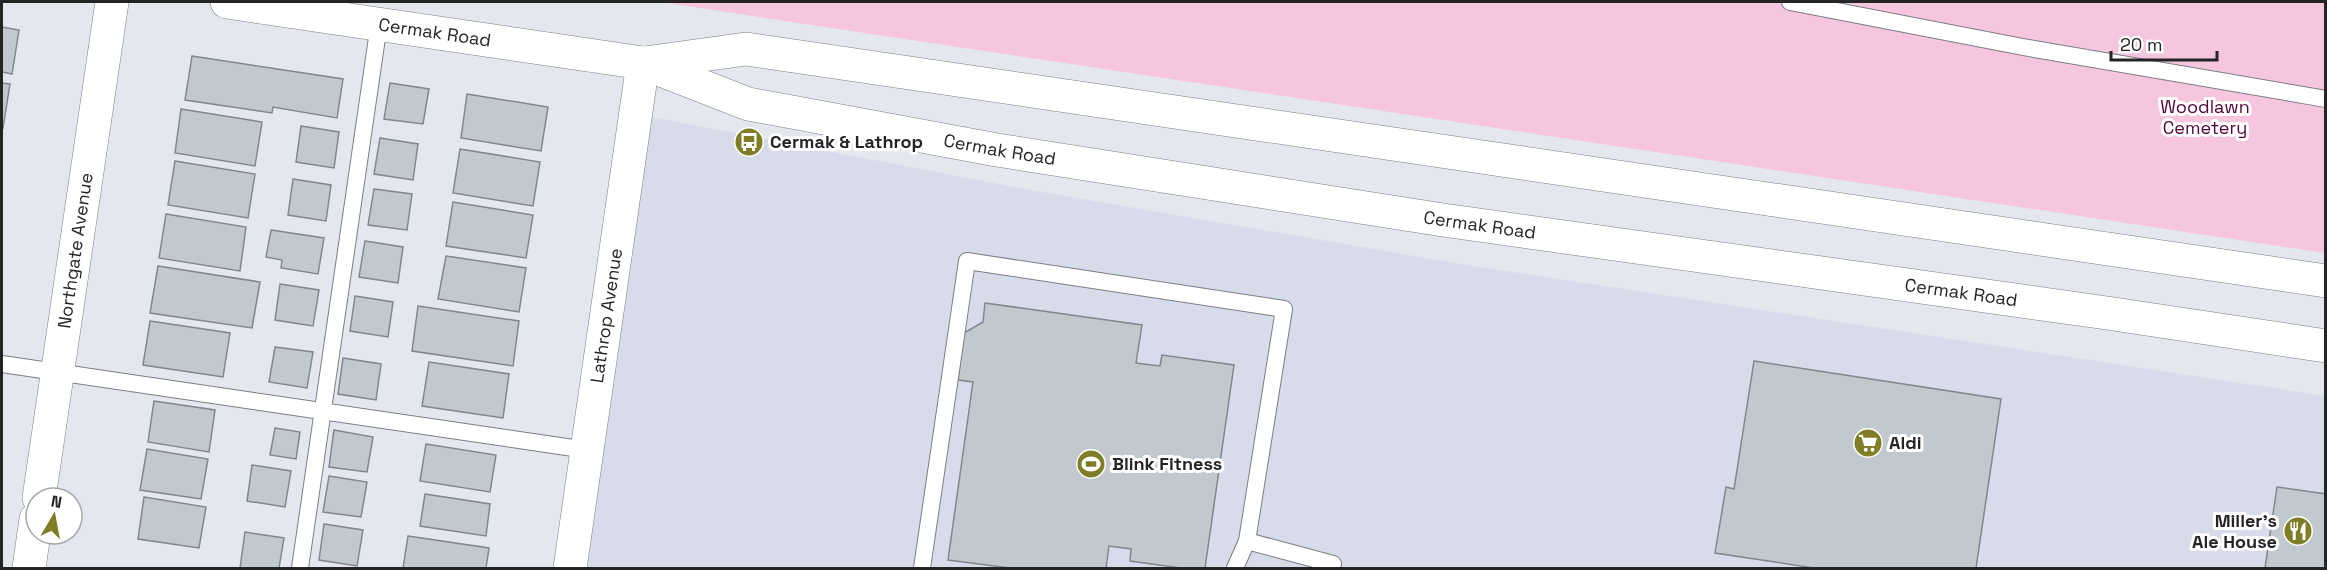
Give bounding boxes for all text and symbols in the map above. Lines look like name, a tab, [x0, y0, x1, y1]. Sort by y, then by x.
street label: Cermak Road	[377, 12, 493, 52]
scale bar	[2111, 24, 2218, 62]
text: 20 m	[2120, 33, 2163, 56]
park label: Woodlawn Cemetery	[2160, 95, 2250, 139]
bus stop icon: Cermak & Lathrop	[733, 126, 765, 158]
street label: Cermak Road	[942, 128, 1057, 170]
place label: Cermak & Lathrop	[770, 130, 923, 153]
street label: Northgate Avenue	[52, 171, 98, 330]
street label: Cermak Road	[1422, 205, 1538, 244]
street label: Lathrop Avenue	[585, 247, 627, 385]
street label: Cermak Road	[1903, 273, 2019, 311]
supermarket icon: Aldi	[1852, 427, 1884, 459]
place label: Aldi	[1889, 431, 1921, 454]
sports icon: Blink Fitness	[1075, 448, 1107, 480]
place label: Blink Fitness	[1112, 452, 1222, 475]
north arrow	[24, 486, 84, 546]
text: N	[49, 490, 64, 513]
place label: Miller's Ale House	[2192, 509, 2277, 553]
restaurant icon: Miller's Ale House	[2282, 515, 2314, 547]

